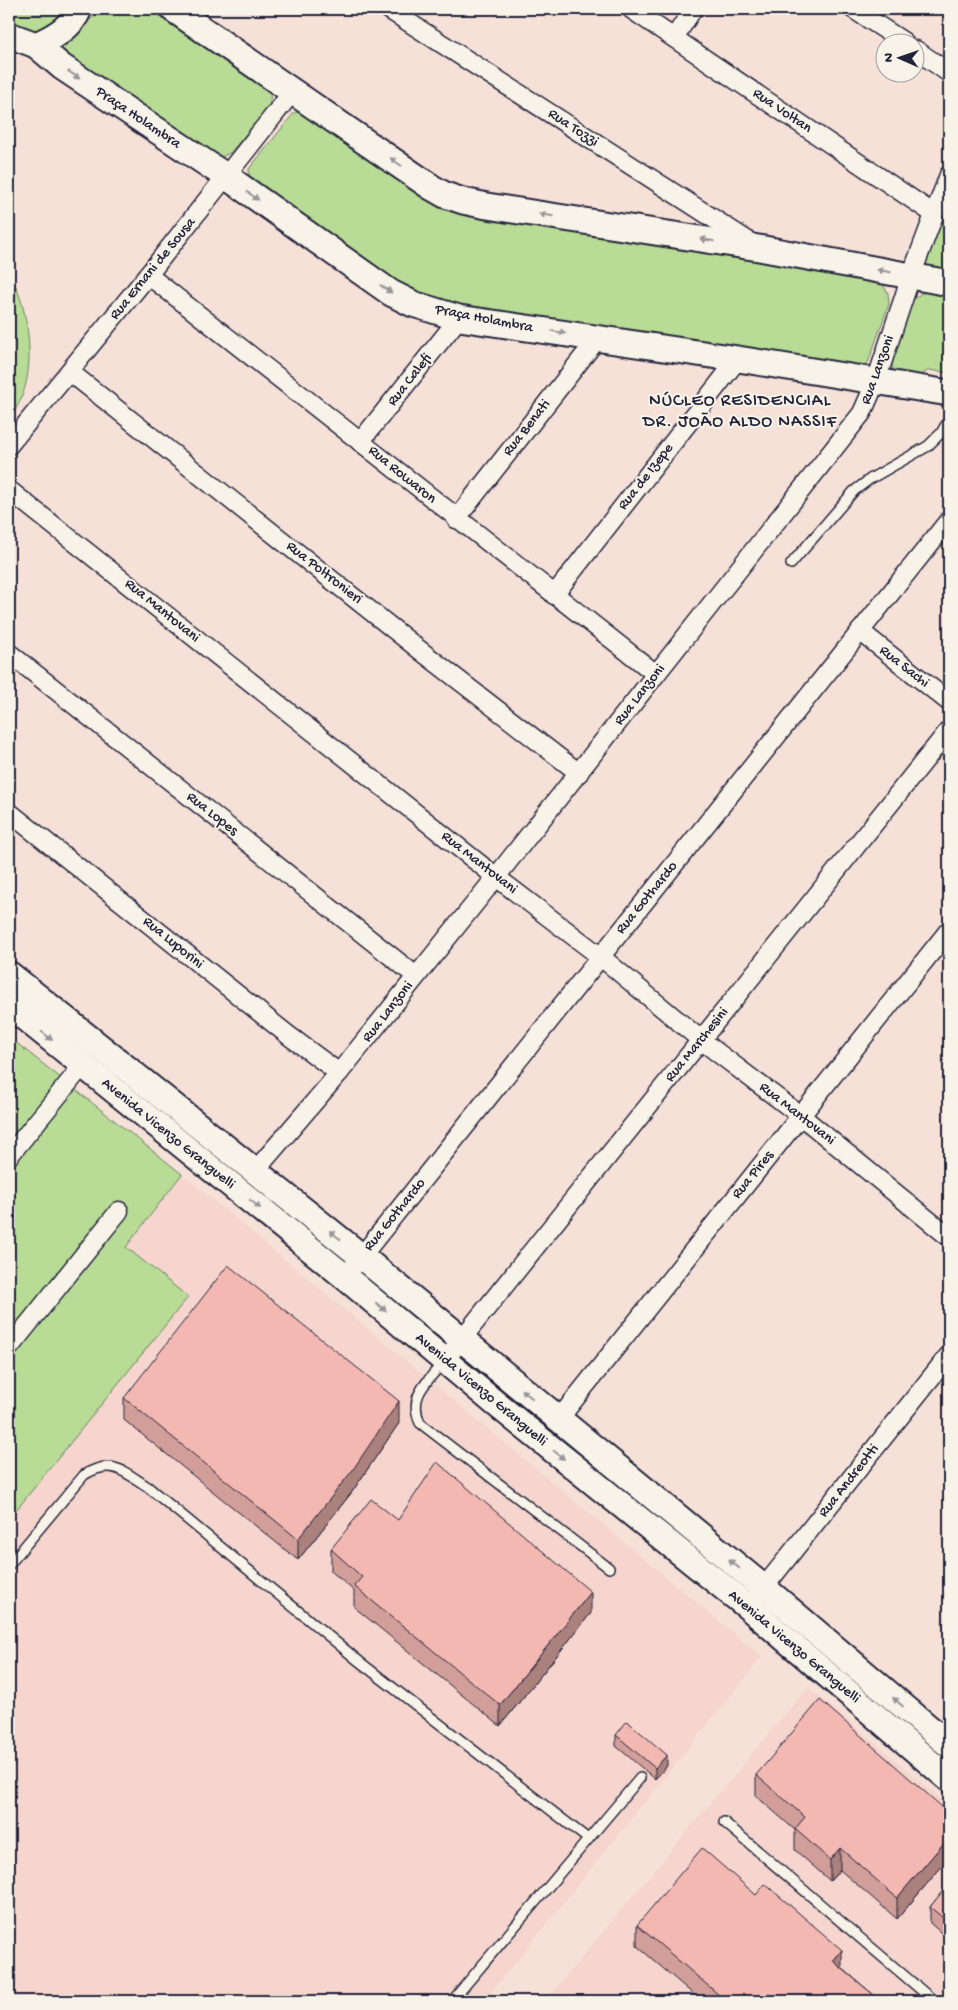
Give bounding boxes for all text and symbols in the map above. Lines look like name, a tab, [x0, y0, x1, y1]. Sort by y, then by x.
north arrow	[876, 32, 926, 82]
text: N	[881, 53, 898, 62]
one-way arrow	[68, 71, 81, 80]
street label: Praça Holambra	[91, 82, 185, 154]
street label: Rua Voltan	[749, 85, 815, 137]
street label: Rua Tozzi	[544, 105, 602, 151]
one-way arrow	[389, 157, 403, 167]
one-way arrow	[246, 191, 260, 201]
one-way arrow	[538, 211, 554, 219]
street label: Rua Ernani de Sousa	[106, 214, 200, 324]
one-way arrow	[698, 236, 714, 244]
one-way arrow	[876, 267, 892, 275]
one-way arrow	[379, 284, 393, 294]
street label: Praça Holambra	[433, 301, 535, 337]
one-way arrow	[551, 329, 567, 337]
street label: Rua Lanzoni	[857, 333, 899, 407]
street label: Rua Calefi	[384, 350, 436, 410]
district label: NÚCLEO RESIDENCIAL DR. JOÃO ALDO NASSIF	[642, 391, 837, 433]
street label: Rua Benati	[499, 396, 555, 460]
street label: Rua de Izepe	[614, 440, 678, 514]
street label: Rua Rowaron	[364, 442, 440, 508]
street label: Rua Poltronieri	[282, 538, 366, 608]
street label: Rua Mantovani	[121, 575, 203, 647]
street label: Rua Sachi	[875, 642, 933, 692]
street label: Rua Lanzoni	[611, 661, 669, 729]
street label: Rua Lopes	[183, 788, 242, 840]
street label: Rua Mantovani	[437, 828, 521, 898]
street label: Rua Gothardo	[612, 858, 682, 938]
street label: Rua Luporini	[139, 913, 207, 973]
street label: Rua Lanzoni	[359, 978, 417, 1046]
street label: Rua Marchesini	[661, 1004, 733, 1086]
one-way arrow	[40, 1030, 53, 1041]
street label: Avenida Vicenzo Granguelli	[97, 1074, 239, 1194]
street label: Rua Mantovani	[755, 1079, 839, 1149]
street label: Rua Pires	[728, 1147, 778, 1203]
street label: Rua Gothardo	[360, 1175, 430, 1255]
one-way arrow	[248, 1198, 261, 1209]
one-way arrow	[328, 1229, 341, 1240]
one-way arrow	[374, 1301, 387, 1312]
street label: Avenida Vicenzo Granguelli	[411, 1329, 551, 1451]
one-way arrow	[521, 1389, 534, 1400]
street label: Rua Andreotti	[815, 1441, 883, 1521]
one-way arrow	[553, 1450, 566, 1461]
one-way arrow	[728, 1558, 741, 1569]
street label: Avenida Vicenzo Granguelli	[724, 1586, 864, 1708]
one-way arrow	[892, 1697, 905, 1708]

